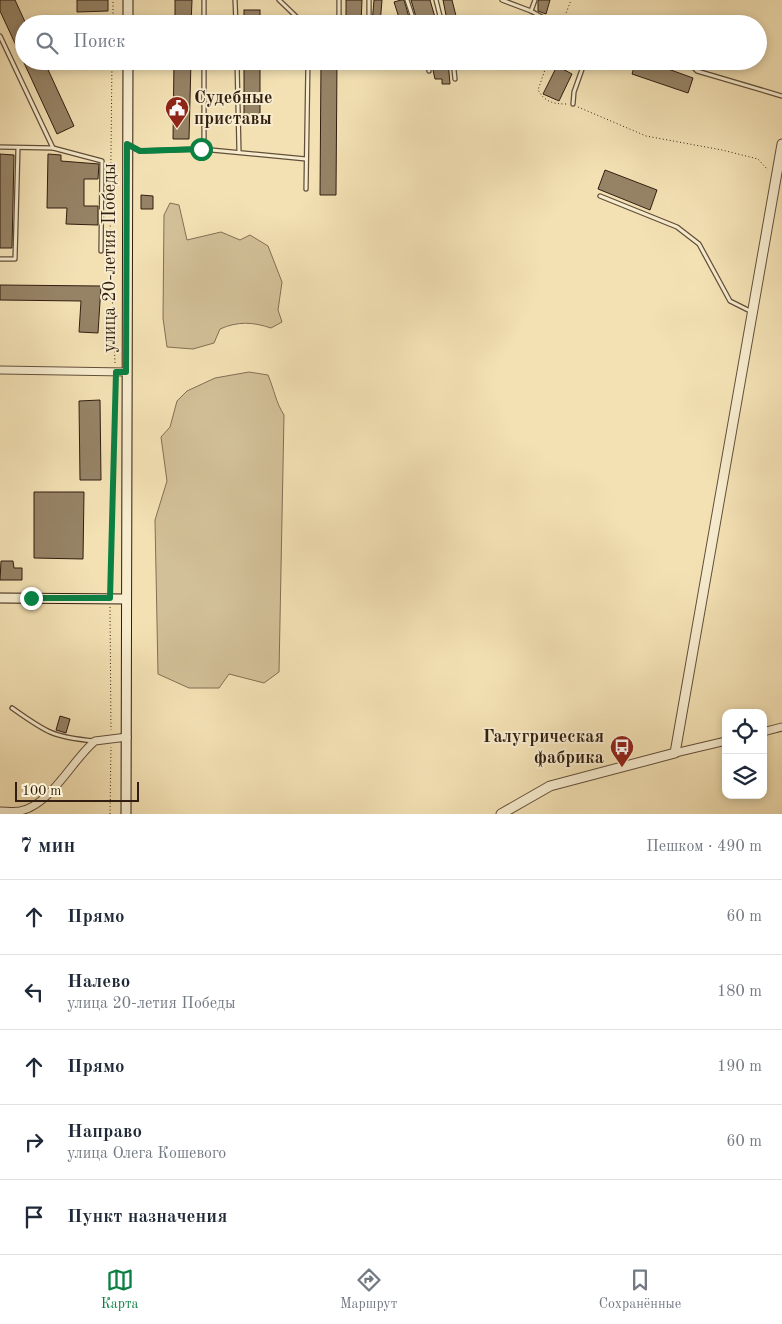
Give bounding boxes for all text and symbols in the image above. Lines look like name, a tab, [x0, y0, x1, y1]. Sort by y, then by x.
search box	[15, 15, 767, 70]
icon: search	[33, 29, 61, 57]
text: Поиск	[73, 33, 125, 52]
place label: Судебные приставы	[194, 89, 272, 128]
public building icon: Судебные приставы	[164, 95, 190, 129]
route start	[190, 138, 213, 161]
street label: улица 20-летия Победы	[101, 163, 119, 353]
route end	[20, 587, 43, 610]
map controls	[722, 709, 767, 799]
button: locate	[722, 709, 767, 754]
place label: Галугрическая фабрика	[483, 728, 604, 768]
bus stop icon: Галугрическая фабрика	[609, 734, 635, 768]
button: layers	[722, 754, 767, 799]
scale bar	[15, 779, 139, 802]
text: 100 m	[22, 784, 61, 798]
text: 7 мин	[20, 836, 75, 857]
text: Пешком · 490 m	[646, 839, 762, 855]
icon: ahead	[20, 903, 48, 931]
text: Прямо	[67, 908, 125, 927]
text: 60 m	[726, 909, 762, 925]
text: Налево	[67, 973, 130, 992]
icon: left	[20, 978, 48, 1006]
text: 180 m	[717, 984, 762, 1000]
text: улица 20-летия Победы	[67, 996, 236, 1012]
icon: ahead	[20, 1053, 48, 1081]
text: Прямо	[67, 1058, 125, 1077]
text: 190 m	[717, 1059, 762, 1075]
text: Направо	[67, 1123, 142, 1142]
icon: right	[20, 1128, 48, 1156]
text: 60 m	[726, 1134, 762, 1150]
text: улица Олега Кошевого	[67, 1146, 226, 1162]
icon: arrive	[20, 1203, 48, 1231]
text: Пункт назначения	[67, 1208, 227, 1227]
tab: Карта	[101, 1266, 139, 1313]
tab: Маршрут	[340, 1266, 397, 1313]
tab: Сохранённые	[599, 1266, 681, 1313]

